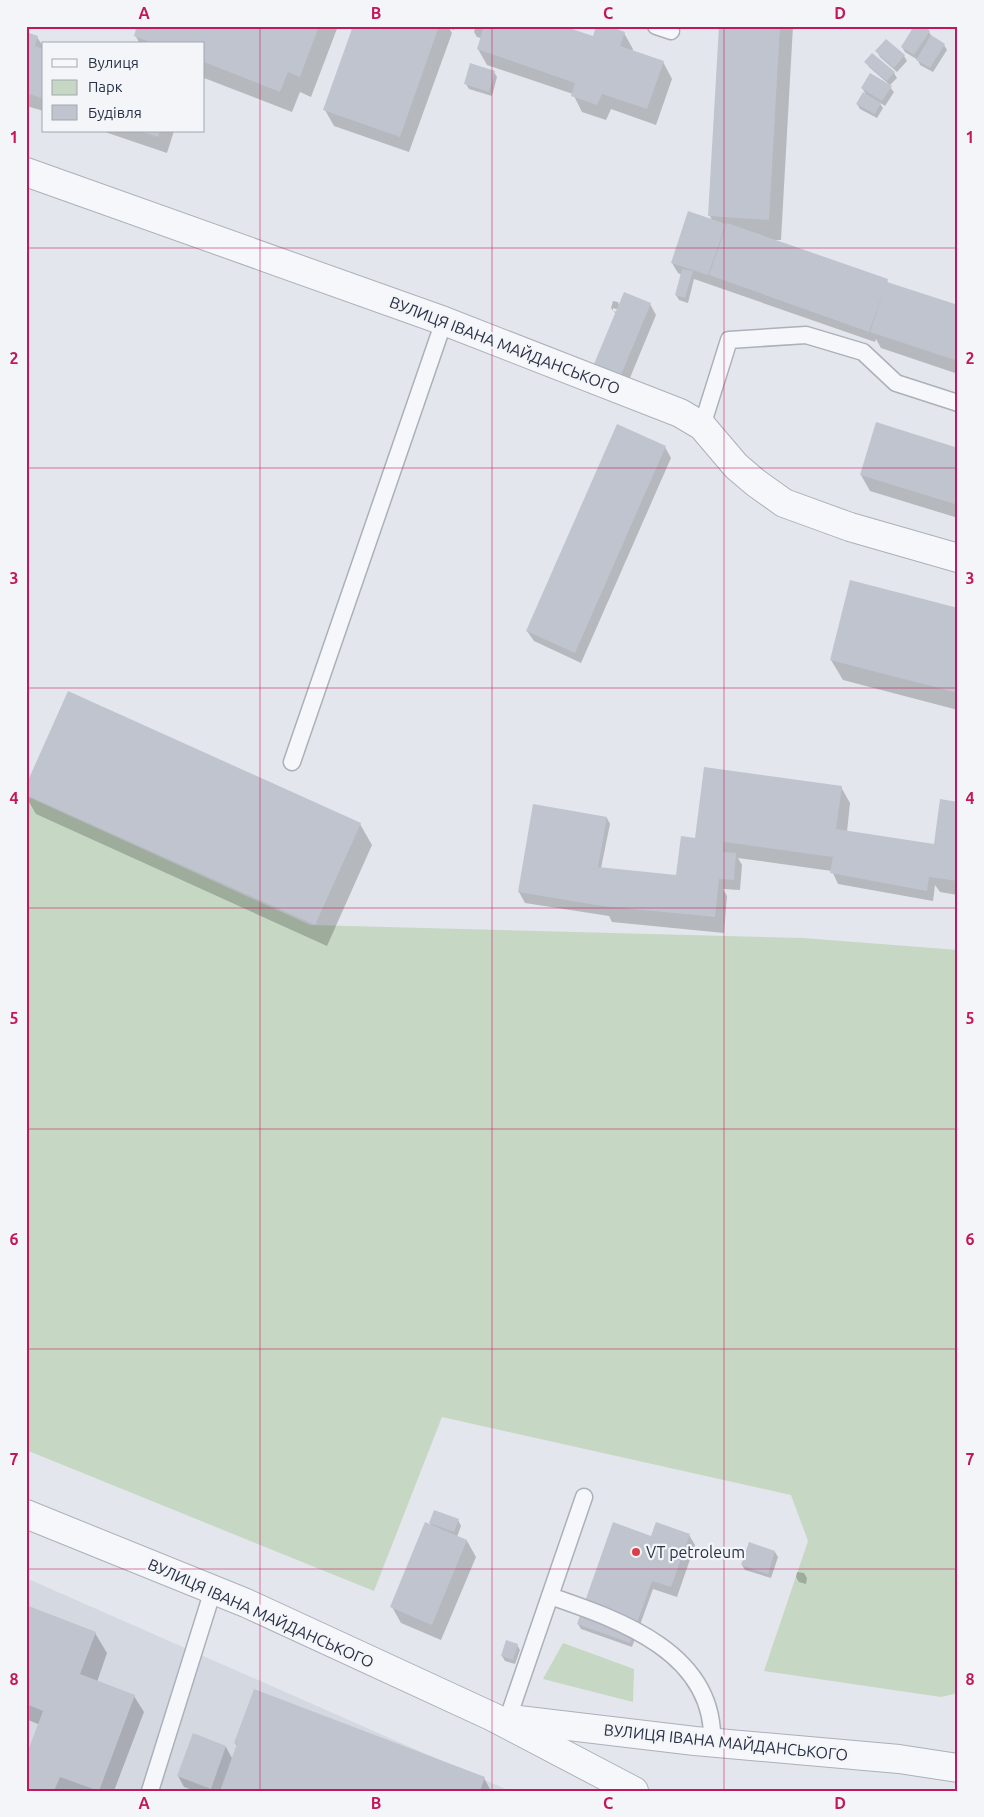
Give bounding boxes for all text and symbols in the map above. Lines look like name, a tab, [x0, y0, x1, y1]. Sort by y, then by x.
text: A	[138, 4, 150, 22]
text: B	[371, 4, 381, 22]
text: C	[603, 4, 613, 22]
text: D	[834, 4, 846, 22]
legend	[42, 42, 205, 132]
text: Вулиця	[88, 54, 139, 71]
text: Парк	[88, 78, 123, 95]
text: Будівля	[88, 104, 142, 121]
text: 1	[9, 128, 19, 146]
text: 1	[965, 128, 975, 146]
street label: ВУЛИЦЯ ІВАНА МАЙДАНСЬКОГО	[387, 292, 623, 397]
text: 2	[9, 349, 19, 367]
text: 2	[965, 349, 975, 367]
text: 3	[9, 569, 19, 587]
text: 3	[965, 569, 975, 587]
text: 4	[9, 789, 19, 807]
text: 4	[965, 789, 975, 807]
text: 5	[9, 1009, 19, 1027]
text: 5	[965, 1009, 975, 1027]
text: 6	[9, 1230, 19, 1248]
text: 6	[965, 1230, 975, 1248]
text: 7	[9, 1450, 19, 1468]
text: 7	[965, 1450, 975, 1468]
place label: VT petroleum	[646, 1543, 745, 1561]
marker: VT petroleum	[630, 1546, 642, 1558]
street label: ВУЛИЦЯ ІВАНА МАЙДАНСЬКОГО	[145, 1554, 377, 1671]
text: 8	[9, 1670, 19, 1688]
text: 8	[965, 1670, 975, 1688]
street label: ВУЛИЦЯ ІВАНА МАЙДАНСЬКОГО	[603, 1719, 849, 1764]
text: A	[138, 1794, 150, 1812]
text: B	[371, 1794, 381, 1812]
text: C	[603, 1794, 613, 1812]
text: D	[834, 1794, 846, 1812]

